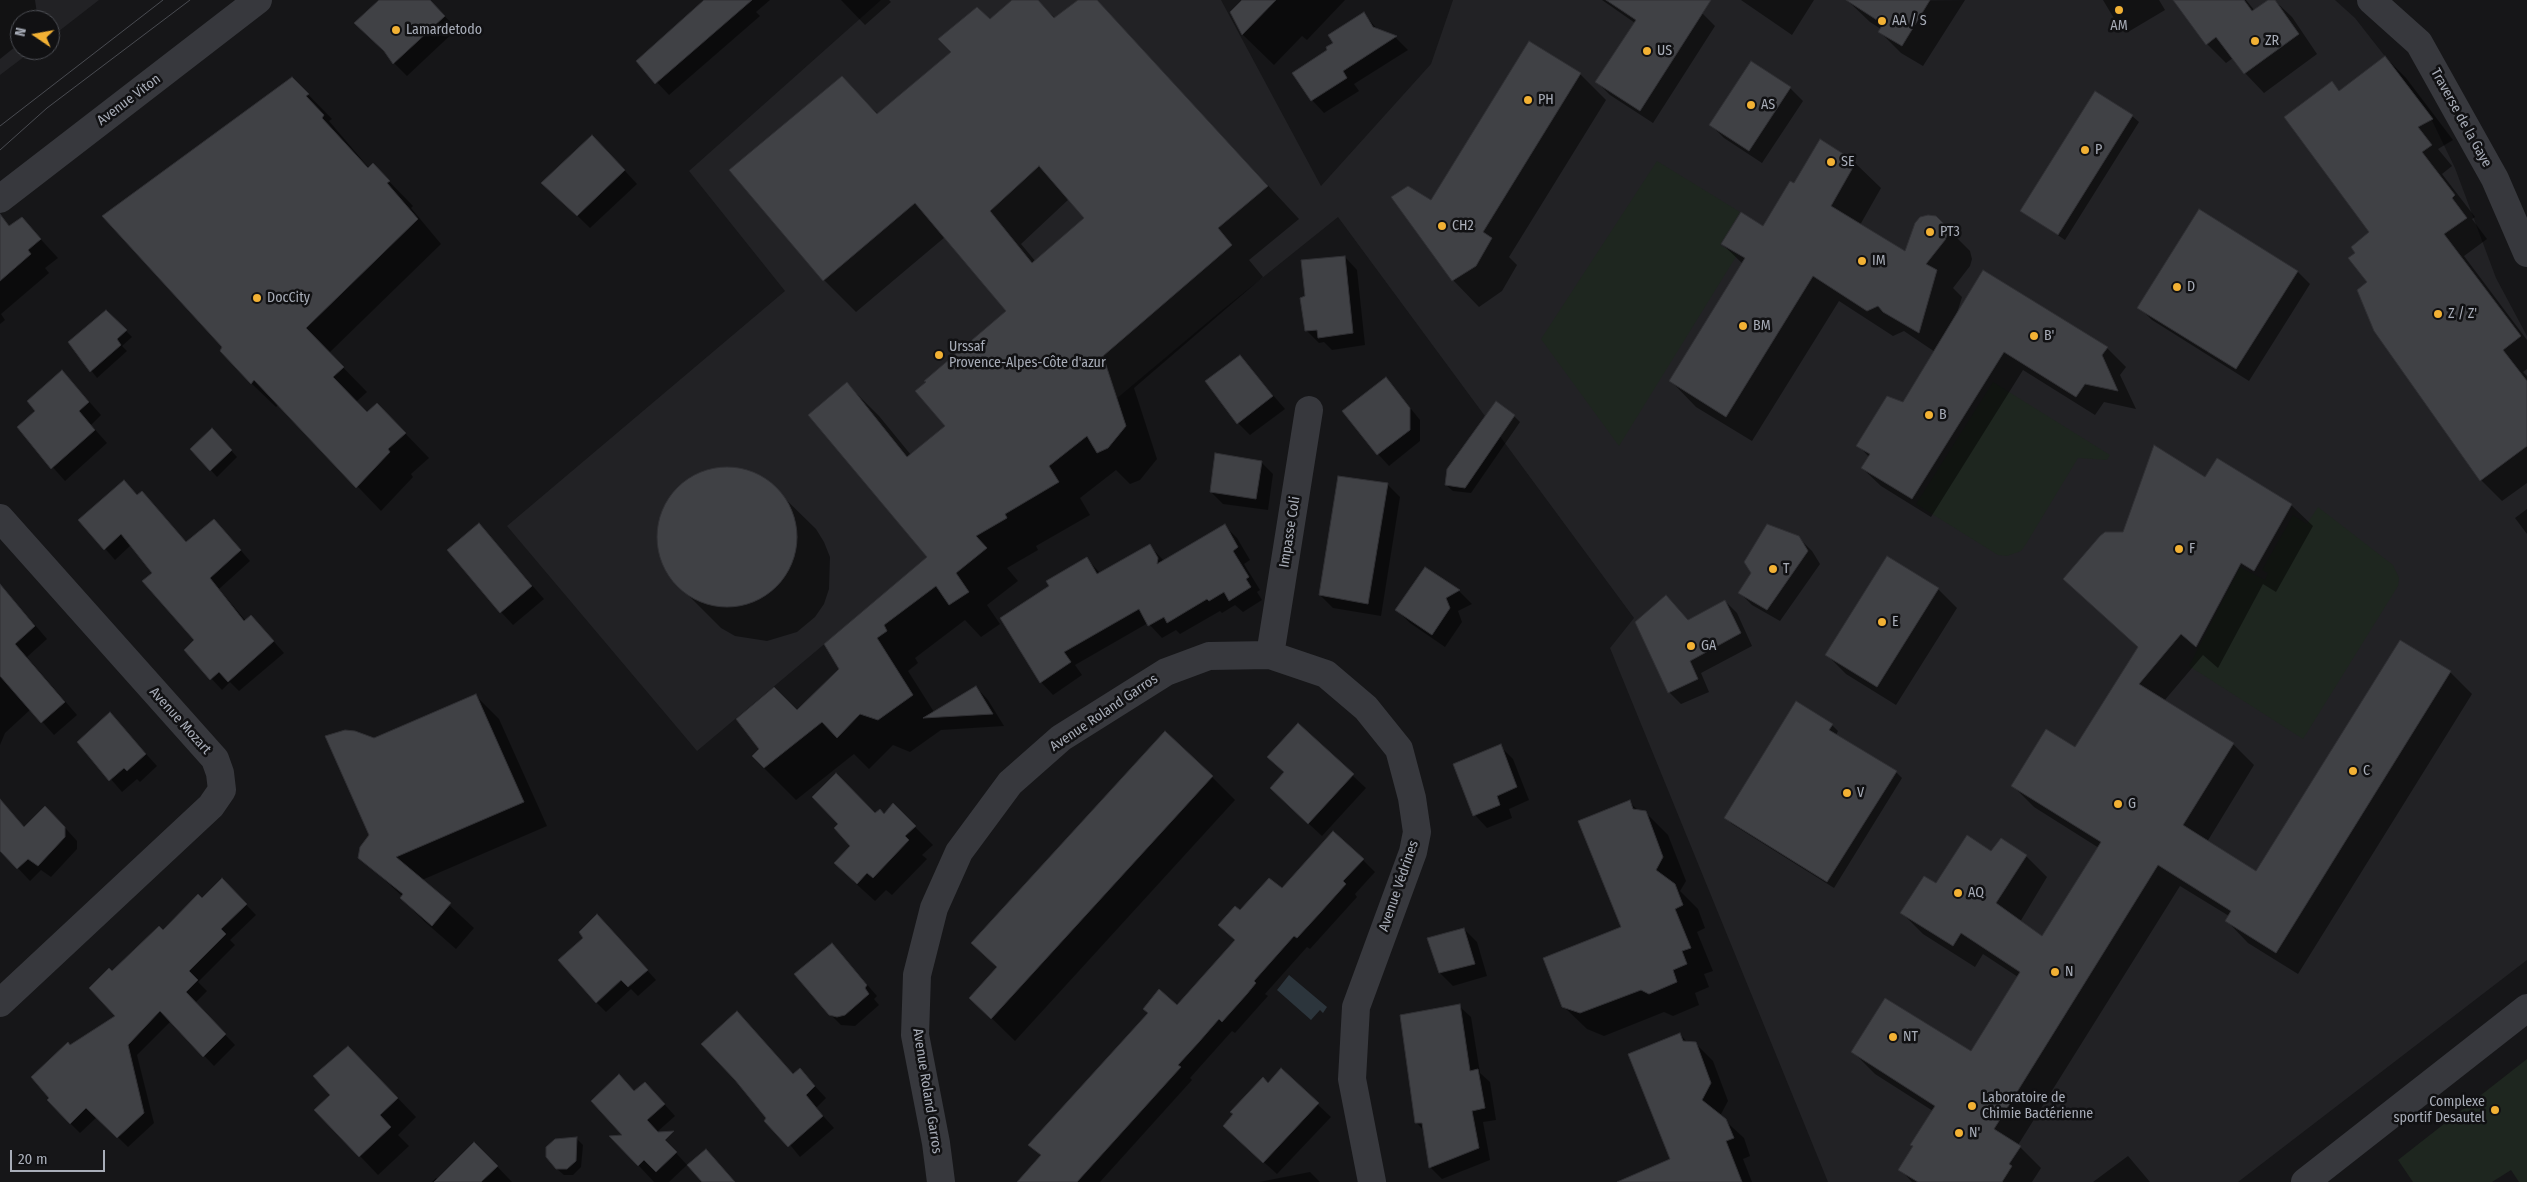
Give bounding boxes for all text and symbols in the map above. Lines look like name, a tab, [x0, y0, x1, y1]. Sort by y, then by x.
marker: AM	[2113, 4, 2125, 16]
north arrow	[10, 10, 60, 60]
place label: AA / S	[1892, 13, 1927, 29]
marker: AA / S	[1876, 15, 1888, 27]
place label: AM	[2110, 18, 2128, 34]
place label: Lamardetodo	[406, 22, 482, 38]
marker: Lamardetodo	[390, 24, 402, 36]
text: N	[12, 26, 30, 38]
place label: ZR	[2265, 33, 2279, 49]
marker: ZR	[2249, 35, 2261, 47]
place label: US	[1657, 43, 1672, 59]
marker: US	[1641, 45, 1653, 57]
street label: Traverse de la Gaye	[2427, 66, 2495, 170]
street label: Avenue Viton	[94, 71, 164, 129]
place label: PH	[1538, 92, 1554, 108]
marker: PH	[1522, 94, 1534, 106]
place label: AS	[1761, 97, 1775, 113]
marker: AS	[1745, 99, 1757, 111]
place label: P	[2095, 142, 2102, 158]
marker: P	[2079, 144, 2091, 156]
place label: SE	[1841, 154, 1855, 170]
marker: SE	[1825, 156, 1837, 168]
place label: CH2	[1452, 218, 1474, 234]
marker: CH2	[1436, 220, 1448, 232]
place label: PT3	[1940, 224, 1960, 240]
marker: PT3	[1924, 226, 1936, 238]
place label: IM	[1872, 253, 1886, 269]
marker: IM	[1856, 255, 1868, 267]
place label: D	[2187, 279, 2195, 295]
marker: D	[2171, 281, 2183, 293]
place label: DocCity	[267, 290, 310, 306]
marker: DocCity	[251, 292, 263, 304]
place label: Z / Z'	[2448, 306, 2477, 322]
marker: Z / Z'	[2432, 308, 2444, 320]
place label: BM	[1753, 318, 1771, 334]
marker: BM	[1737, 320, 1749, 332]
place label: B'	[2044, 328, 2054, 344]
marker: B'	[2028, 330, 2040, 342]
place label: Urssaf Provence-Alpes-Côte d'azur	[949, 339, 1106, 372]
marker: Urssaf Provence-Alpes-Côte d'azur	[933, 349, 945, 361]
place label: B	[1939, 407, 1947, 423]
marker: B	[1923, 409, 1935, 421]
street label: Impasse Coli	[1276, 495, 1304, 569]
place label: F	[2189, 541, 2195, 557]
marker: F	[2173, 543, 2185, 555]
place label: T	[1783, 561, 1789, 577]
marker: T	[1767, 563, 1779, 575]
place label: E	[1892, 614, 1899, 630]
marker: E	[1876, 616, 1888, 628]
place label: GA	[1701, 638, 1716, 654]
marker: GA	[1685, 640, 1697, 652]
street label: Avenue Roland Garros	[1047, 671, 1161, 755]
street label: Avenue Mozart	[146, 684, 214, 758]
place label: C	[2363, 763, 2370, 779]
marker: C	[2347, 765, 2359, 777]
place label: V	[1857, 785, 1864, 801]
marker: V	[1841, 787, 1853, 799]
place label: G	[2128, 796, 2136, 812]
marker: G	[2112, 798, 2124, 810]
street label: Avenue Védrines	[1376, 838, 1422, 934]
place label: AQ	[1968, 885, 1984, 901]
marker: AQ	[1952, 887, 1964, 899]
place label: N	[2065, 964, 2073, 980]
marker: N	[2049, 966, 2061, 978]
street label: Avenue Roland Garros	[909, 1027, 945, 1155]
place label: NT	[1903, 1029, 1918, 1045]
marker: NT	[1887, 1031, 1899, 1043]
place label: Laboratoire de Chimie Bactérienne	[1982, 1090, 2093, 1122]
place label: Complexe sportif Desautel	[2394, 1094, 2485, 1126]
marker: Laboratoire de Chimie Bactérienne	[1966, 1100, 1978, 1112]
marker: Complexe sportif Desautel	[2489, 1104, 2501, 1116]
place label: N'	[1969, 1125, 1980, 1141]
marker: N'	[1953, 1127, 1965, 1139]
scale bar	[12, 1140, 108, 1172]
text: 20 m	[18, 1150, 48, 1168]

